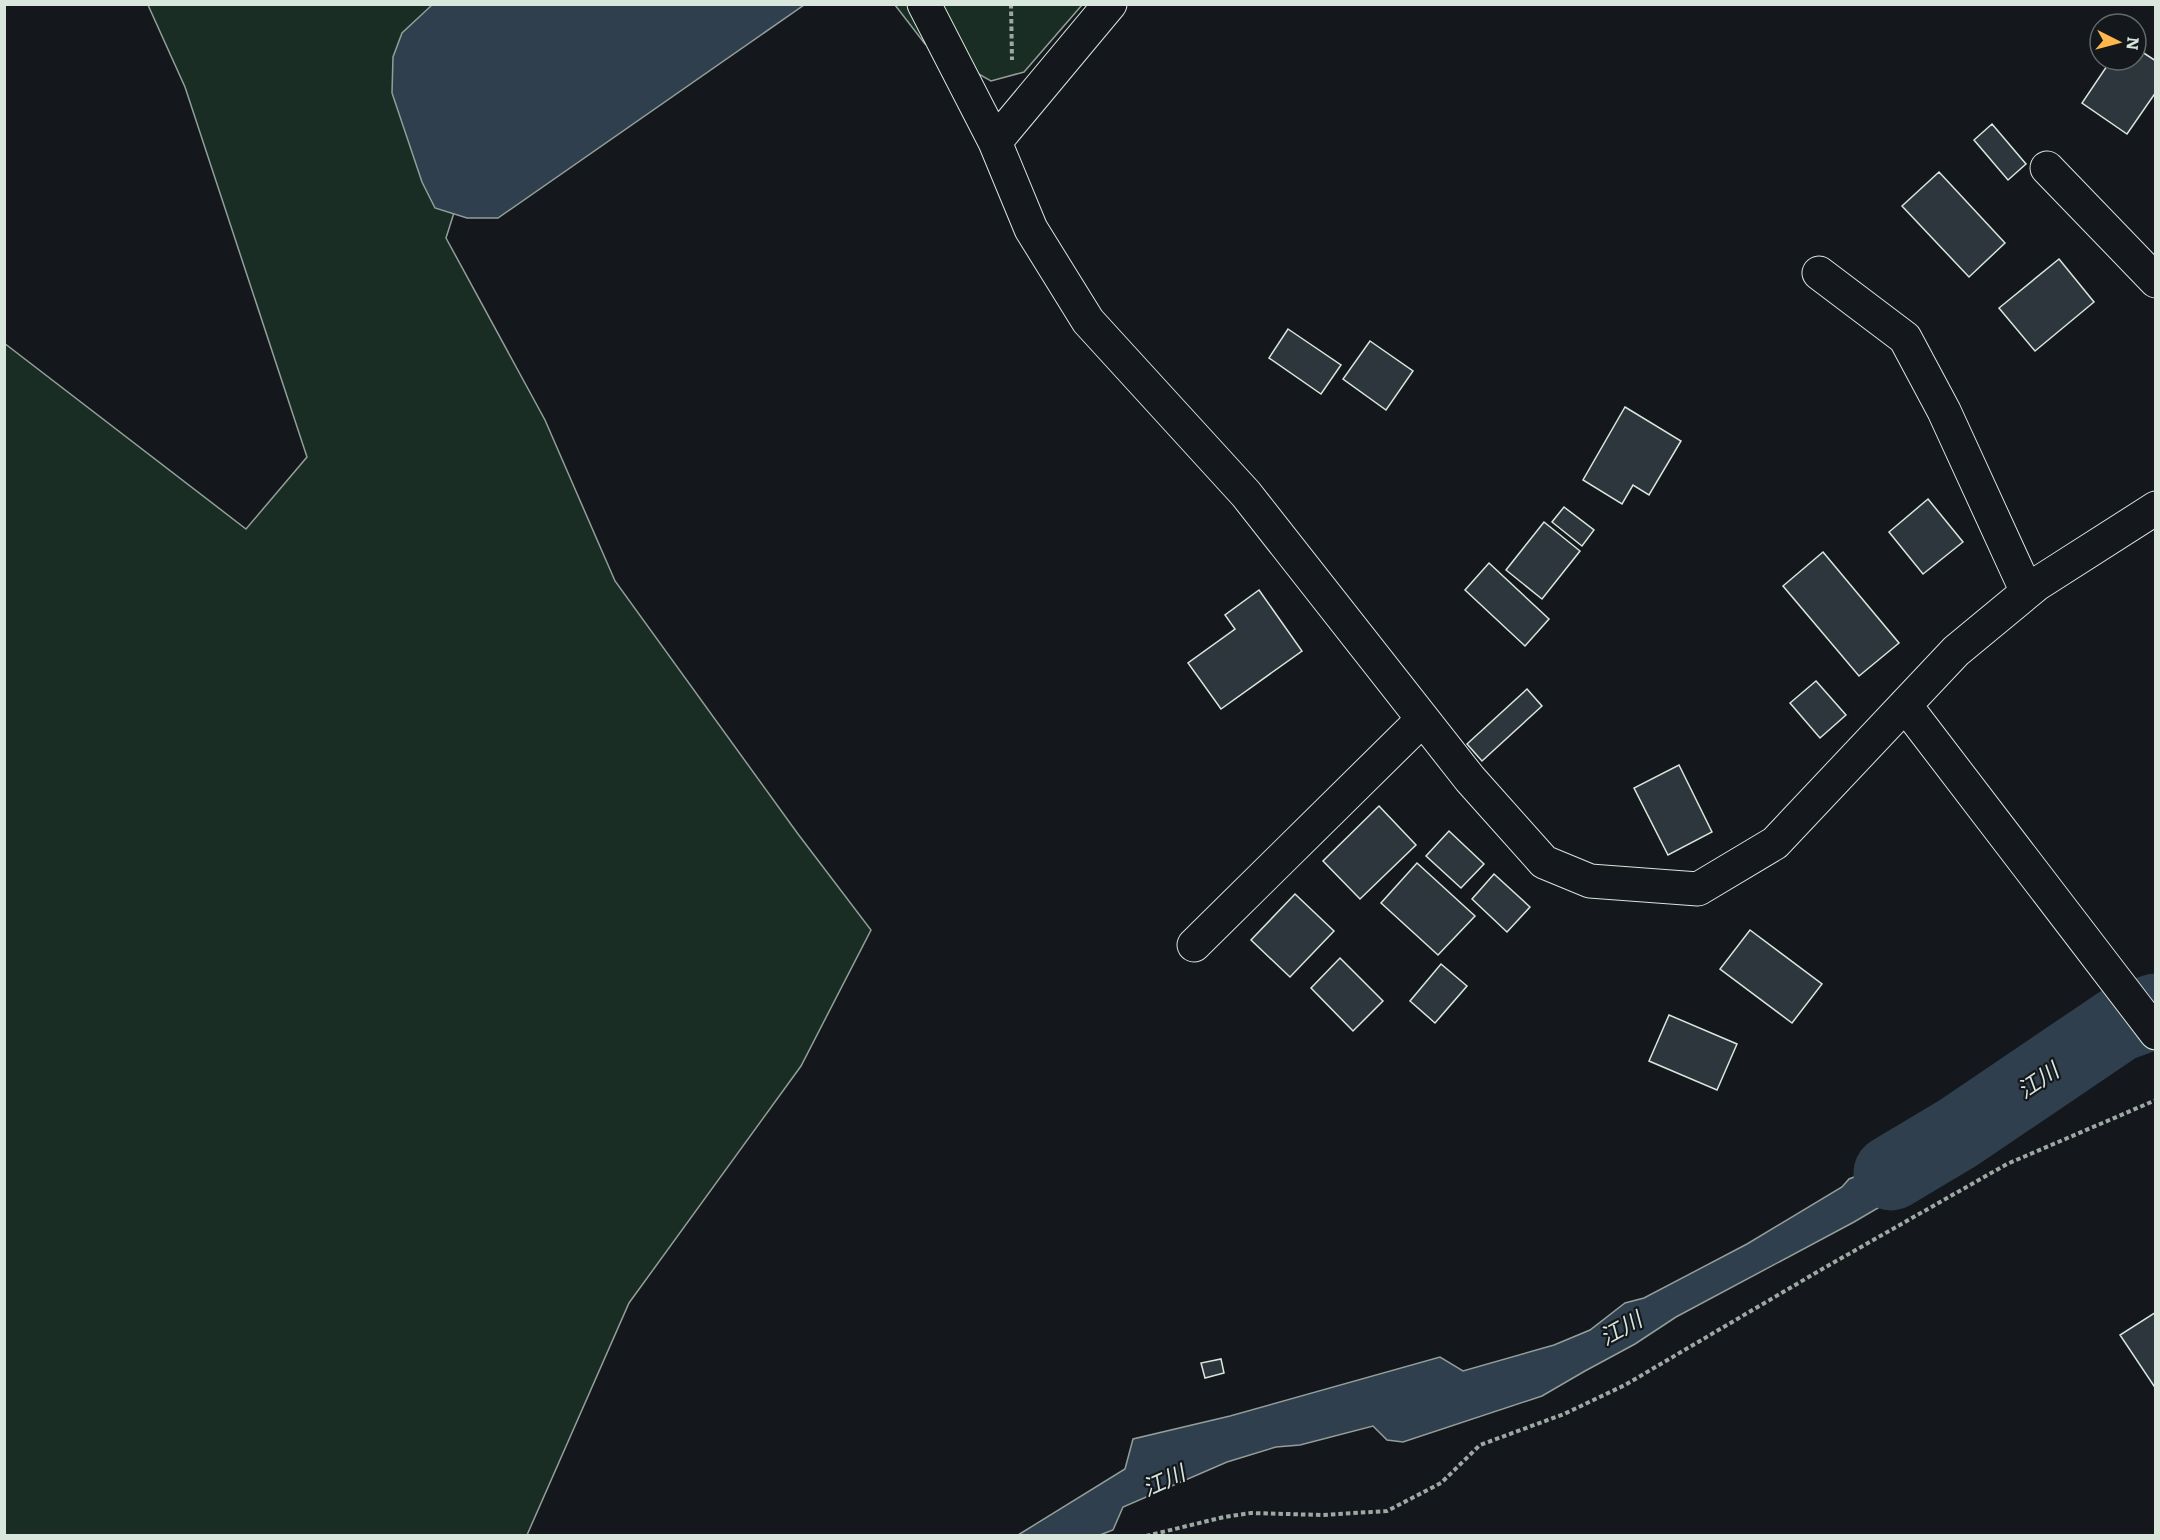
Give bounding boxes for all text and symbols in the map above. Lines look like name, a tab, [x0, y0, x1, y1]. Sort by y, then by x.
north arrow	[2088, 12, 2148, 72]
text: N	[2121, 36, 2147, 52]
water label: 江川	[2010, 1052, 2066, 1105]
water label: 江川	[1593, 1301, 1649, 1352]
water label: 江川	[1136, 1454, 1192, 1503]

